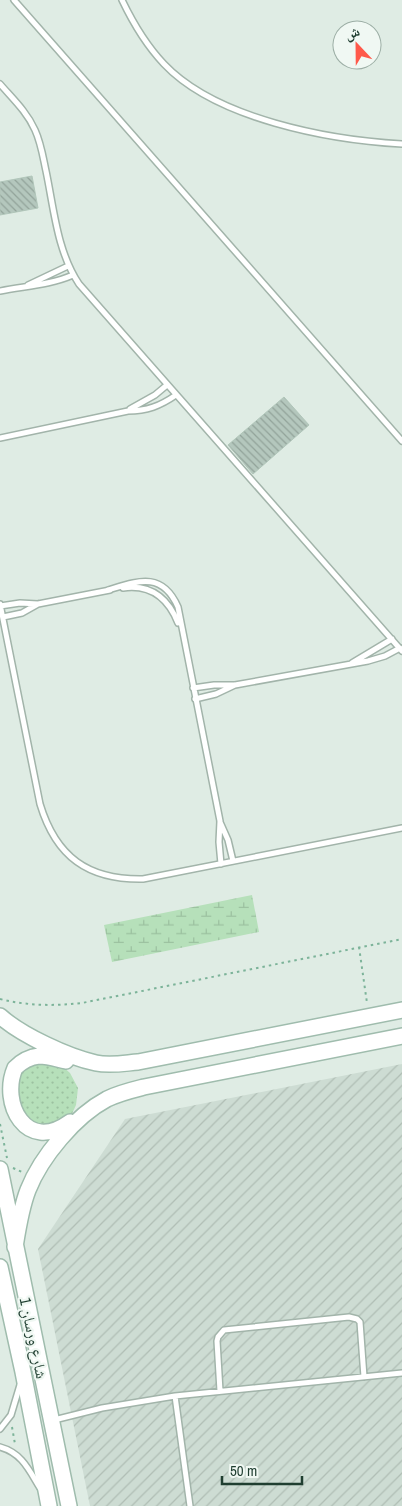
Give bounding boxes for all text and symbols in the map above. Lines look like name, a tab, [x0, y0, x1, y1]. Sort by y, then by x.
north arrow	[332, 20, 382, 70]
text: ش	[342, 22, 363, 44]
street label: شارع ورسان 1	[15, 1295, 53, 1381]
scale bar	[222, 1454, 302, 1486]
text: 50 m	[230, 1460, 257, 1481]

